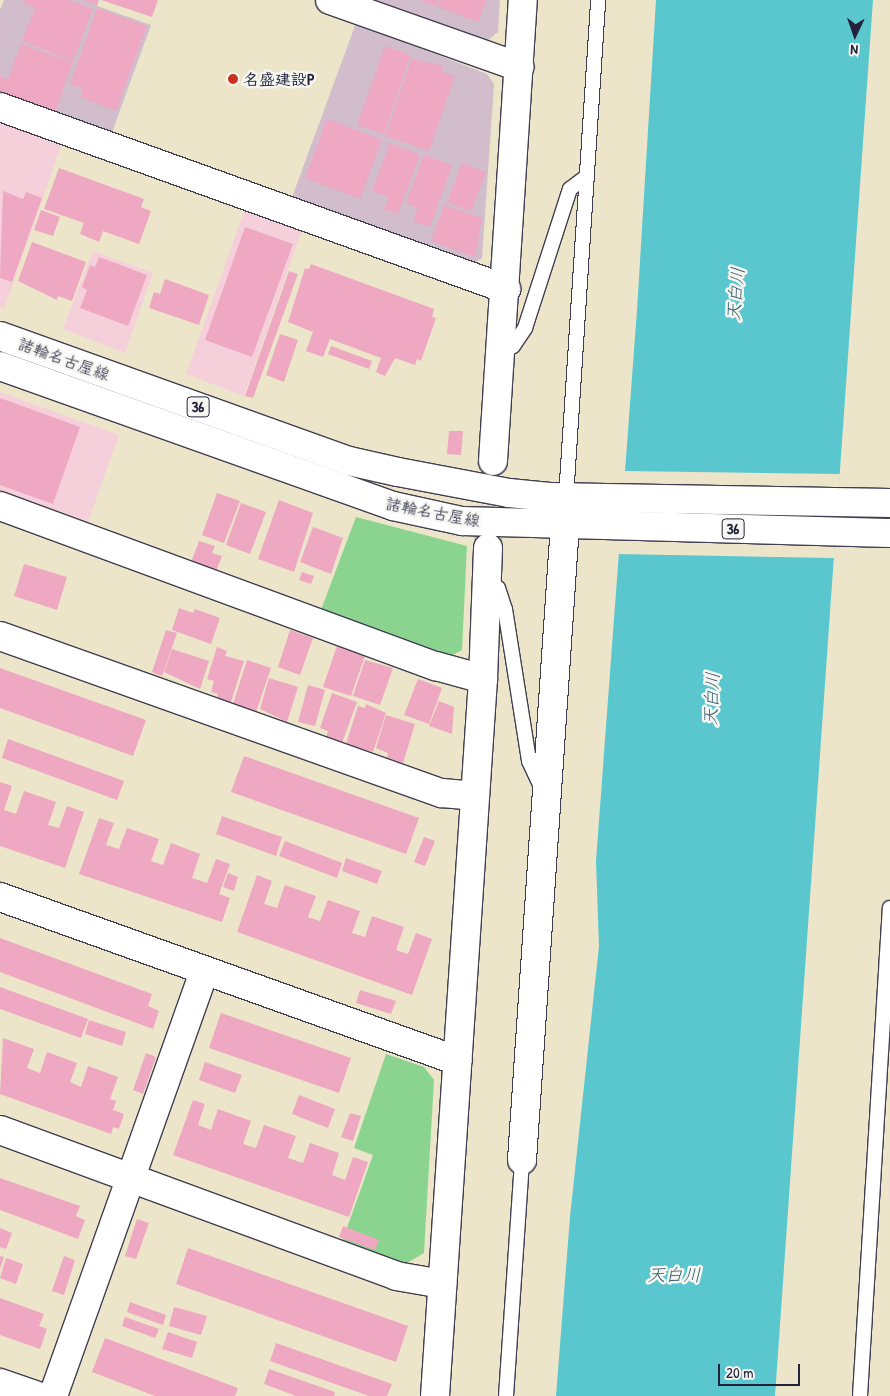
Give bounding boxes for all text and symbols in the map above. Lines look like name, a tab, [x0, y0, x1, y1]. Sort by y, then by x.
north arrow	[830, 10, 880, 60]
text: N	[850, 41, 858, 60]
place label: 名盛建設P	[243, 69, 315, 89]
marker: 名盛建設P	[227, 73, 239, 85]
water label: 天白川	[723, 266, 749, 322]
street label: 諸輪名古屋線	[16, 334, 112, 384]
road number: 36	[186, 394, 210, 420]
street label: 諸輪名古屋線	[384, 493, 482, 531]
road number: 36	[720, 516, 746, 542]
water label: 天白川	[700, 671, 724, 727]
water label: 天白川	[647, 1264, 701, 1286]
scale bar	[720, 1354, 802, 1386]
text: 20 m	[726, 1362, 753, 1383]

